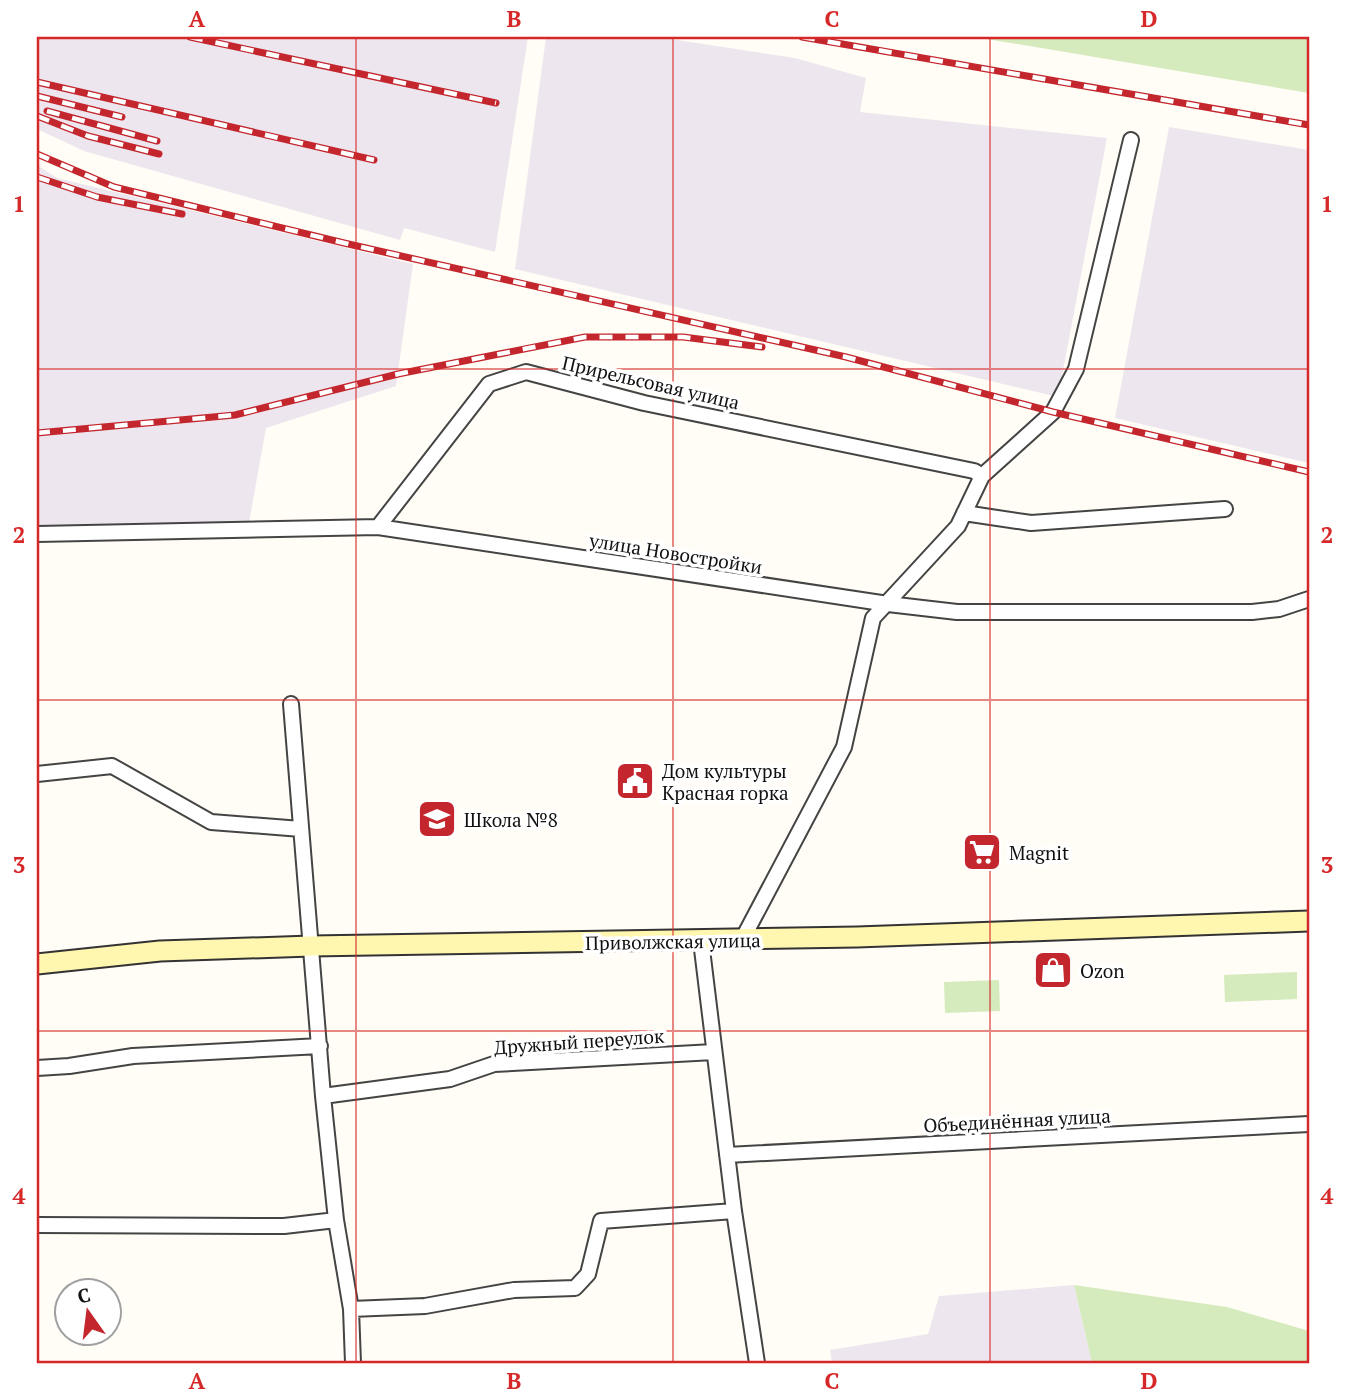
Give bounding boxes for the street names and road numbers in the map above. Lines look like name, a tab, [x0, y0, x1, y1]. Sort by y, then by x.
street label: Прирельсовая улица	[560, 349, 743, 415]
street label: улица Новостройки	[587, 527, 764, 579]
street label: Приволжская улица	[585, 927, 761, 955]
street label: Дружный переулок	[493, 1023, 666, 1059]
street label: Объединённая улица	[923, 1103, 1112, 1137]

